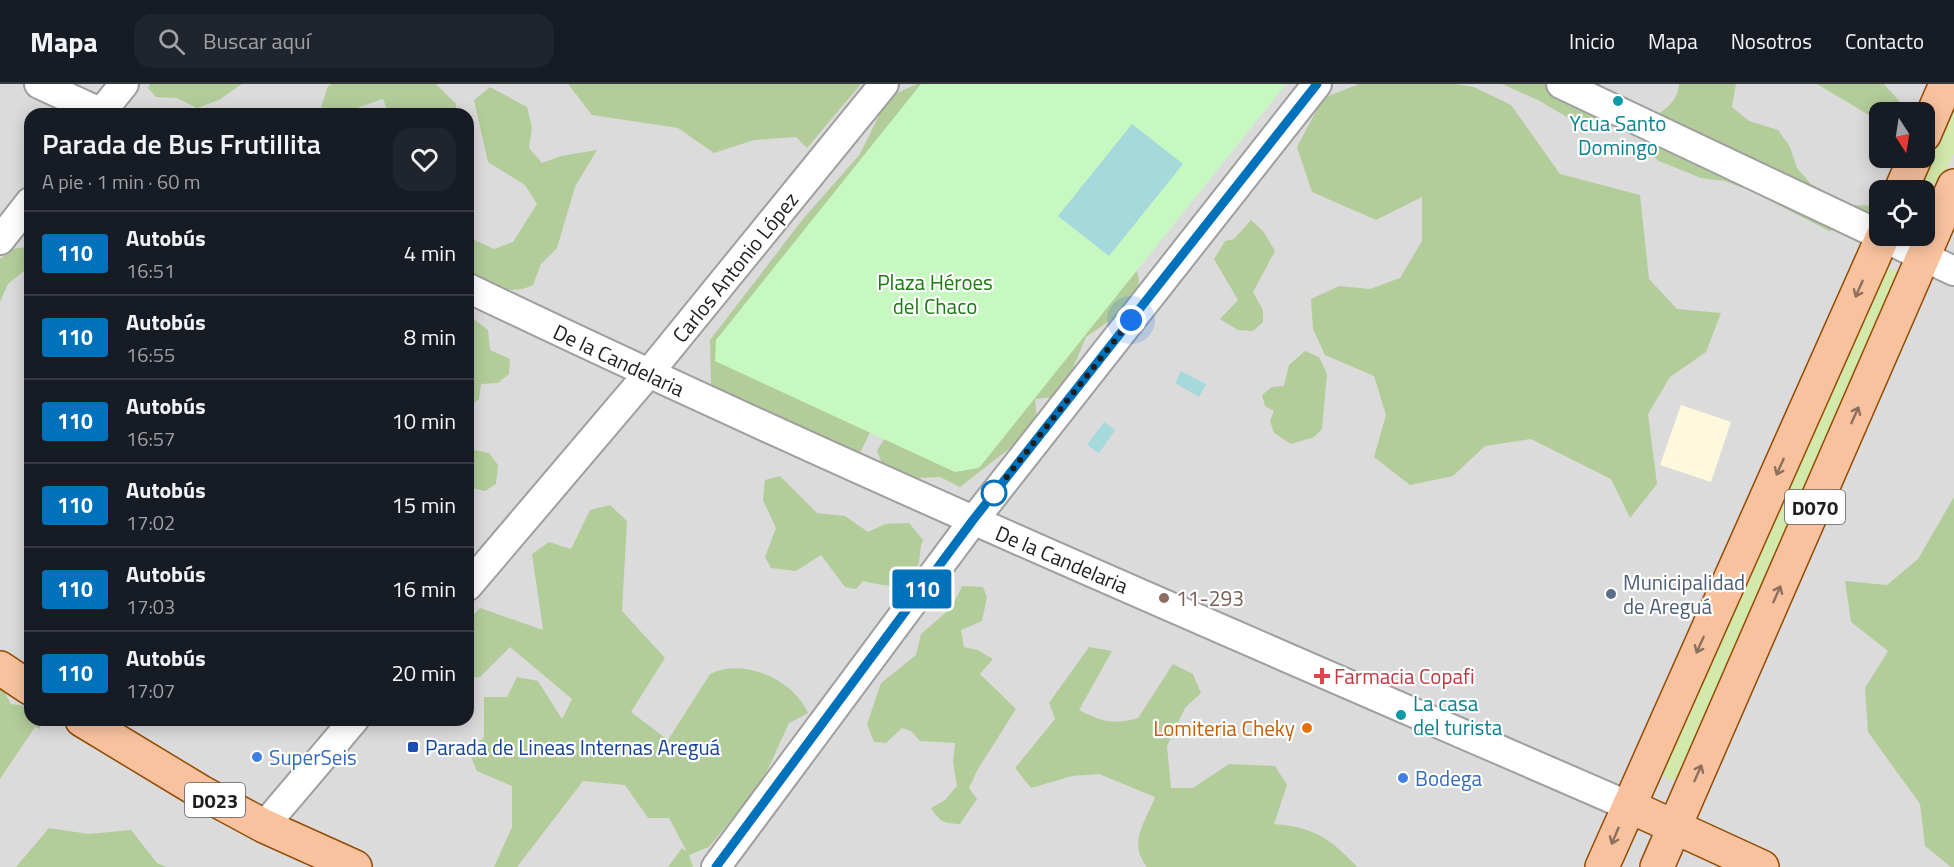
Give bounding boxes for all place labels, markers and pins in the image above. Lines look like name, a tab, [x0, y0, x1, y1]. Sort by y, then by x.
marker: Ycua Santo Domingo	[1611, 94, 1625, 108]
place label: Ycua Santo Domingo	[1570, 107, 1666, 163]
unlabelled marker	[981, 480, 1007, 506]
place label: Municipalidad de Areguá	[1623, 566, 1745, 622]
place label: 11-293	[1176, 582, 1244, 614]
marker: Municipalidad de Areguá	[1604, 587, 1618, 601]
marker: 11-293	[1157, 591, 1171, 605]
place label: Farmacia Copafi	[1334, 660, 1475, 692]
marker: Farmacia Copafi	[1315, 669, 1329, 683]
place label: La casa del turista	[1413, 687, 1503, 743]
marker: La casa del turista	[1394, 708, 1408, 722]
place label: Lomiteria Cheky	[1153, 712, 1295, 744]
marker: Lomiteria Cheky	[1300, 721, 1314, 735]
place label: Parada de Lineas Internas Areguá	[425, 731, 721, 763]
marker: Parada de Lineas Internas Areguá	[406, 740, 420, 754]
place label: SuperSeis	[269, 741, 357, 773]
marker: SuperSeis	[250, 750, 264, 764]
place label: Bodega	[1415, 762, 1483, 794]
marker: Bodega	[1396, 771, 1410, 785]

